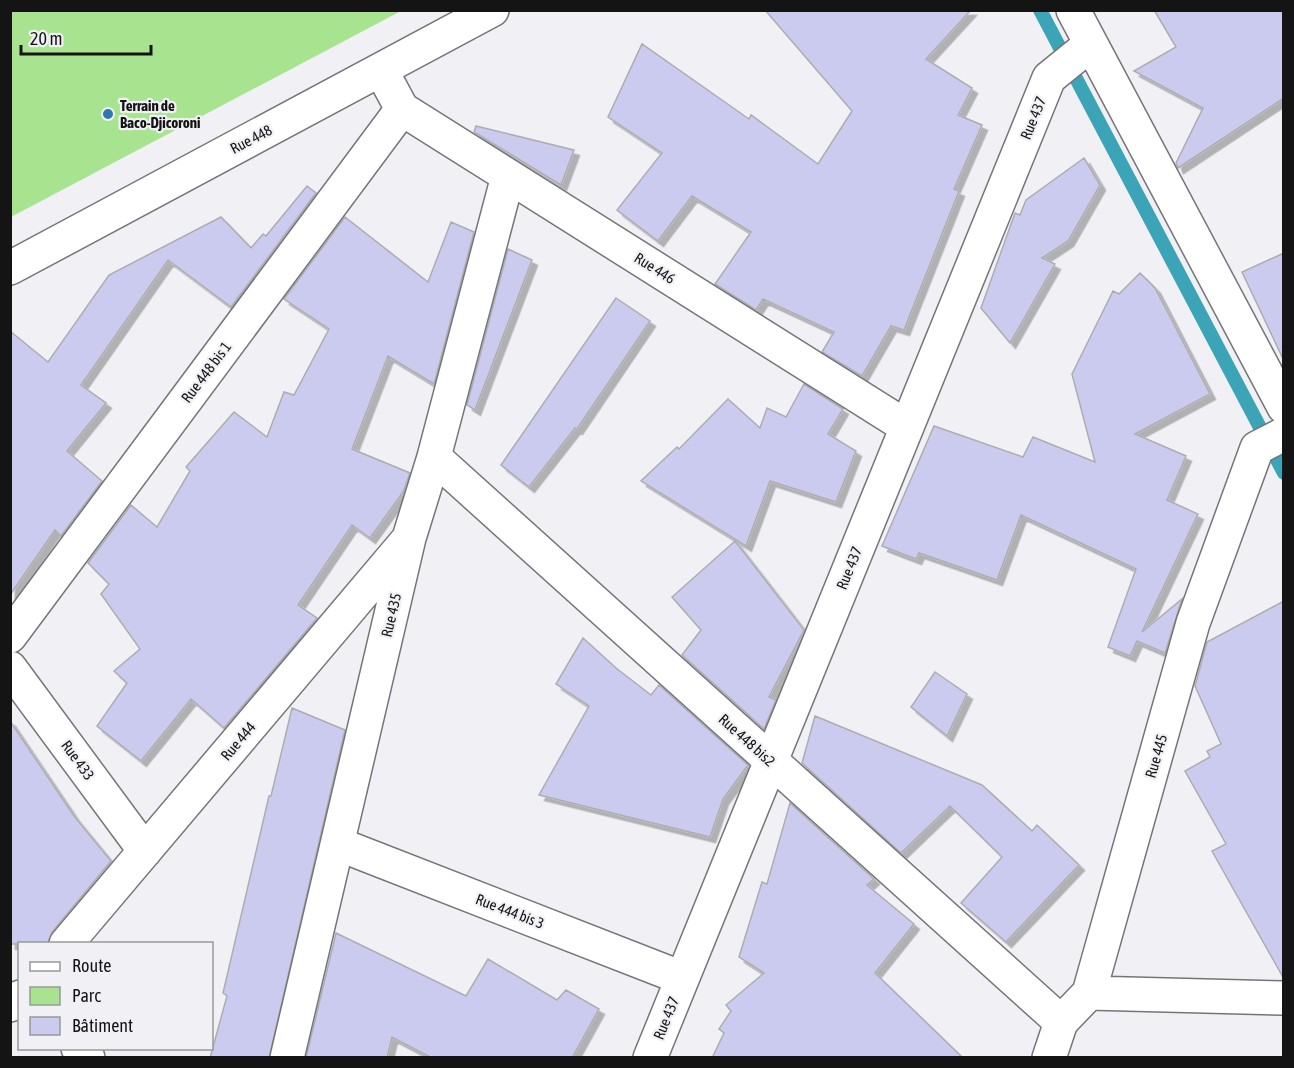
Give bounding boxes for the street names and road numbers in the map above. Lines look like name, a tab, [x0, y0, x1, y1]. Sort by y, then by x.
street label: Rue 437	[1017, 94, 1049, 142]
street label: Rue 448	[227, 121, 275, 157]
street label: Rue 446	[632, 249, 678, 287]
street label: Rue 448 bis 1	[178, 338, 234, 406]
street label: Rue 437	[833, 544, 865, 592]
street label: Rue 435	[378, 591, 404, 639]
street label: Rue 448 bis2	[715, 710, 779, 770]
street label: Rue 444	[217, 718, 259, 764]
street label: Rue 445	[1142, 732, 1170, 780]
street label: Rue 433	[58, 737, 98, 783]
street label: Rue 444 bis 3	[473, 890, 547, 932]
street label: Rue 437	[650, 994, 682, 1042]

